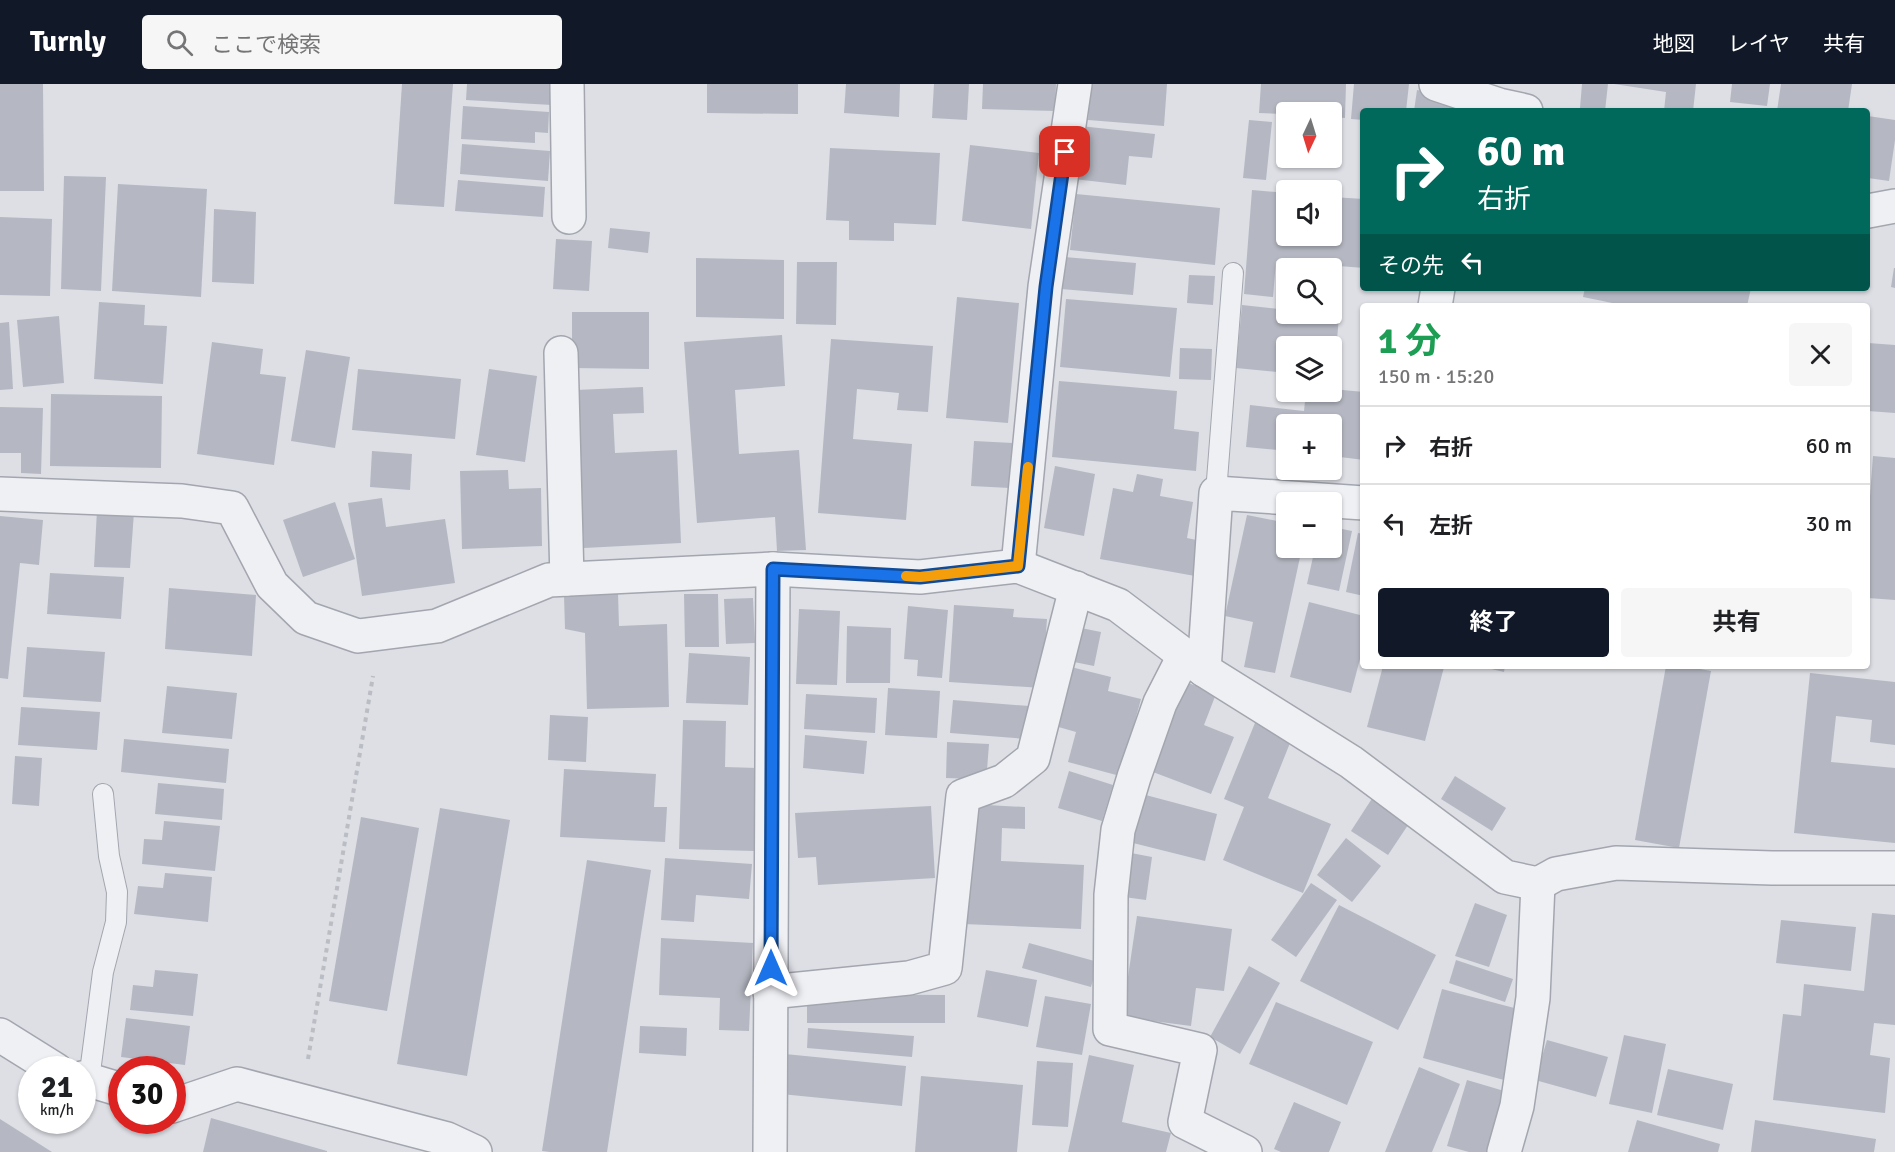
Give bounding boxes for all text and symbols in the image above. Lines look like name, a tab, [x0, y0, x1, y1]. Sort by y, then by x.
search box	[142, 15, 562, 69]
text: Turnly	[30, 25, 106, 59]
icon: search	[163, 26, 196, 59]
text: ここで検索	[211, 31, 321, 58]
text: 地図	[1653, 31, 1695, 57]
text: レイヤ	[1728, 31, 1790, 57]
text: 共有	[1823, 31, 1865, 57]
north arrow	[1276, 102, 1342, 168]
map controls	[1276, 102, 1342, 558]
pin	[1039, 126, 1090, 177]
text: 60 m	[1477, 126, 1566, 177]
icon: right	[1378, 132, 1456, 210]
icon: arrive	[1048, 135, 1081, 168]
button: sound	[1276, 180, 1342, 246]
text: 右折	[1477, 183, 1531, 216]
icon: left	[1456, 246, 1489, 279]
text: その先	[1378, 252, 1444, 279]
button: search	[1276, 258, 1342, 324]
text: 1 分	[1378, 319, 1441, 364]
button: close	[1789, 323, 1852, 386]
button: layers	[1276, 336, 1342, 402]
text: 150 m · 15:20	[1378, 364, 1494, 389]
button: +	[1276, 414, 1342, 480]
icon: right	[1378, 429, 1411, 462]
text: 60 m	[1806, 432, 1852, 459]
text: 右折	[1429, 434, 1473, 461]
button: −	[1276, 492, 1342, 558]
icon: left	[1378, 507, 1411, 540]
text: 30 m	[1806, 510, 1852, 537]
text: 左折	[1429, 512, 1473, 539]
button: 終了	[1378, 588, 1609, 657]
button: 共有	[1621, 588, 1852, 657]
position arrow	[739, 936, 803, 1000]
speed limit sign: 30	[108, 1056, 186, 1134]
text: 21	[41, 1069, 73, 1106]
text: km/h	[40, 1101, 74, 1119]

